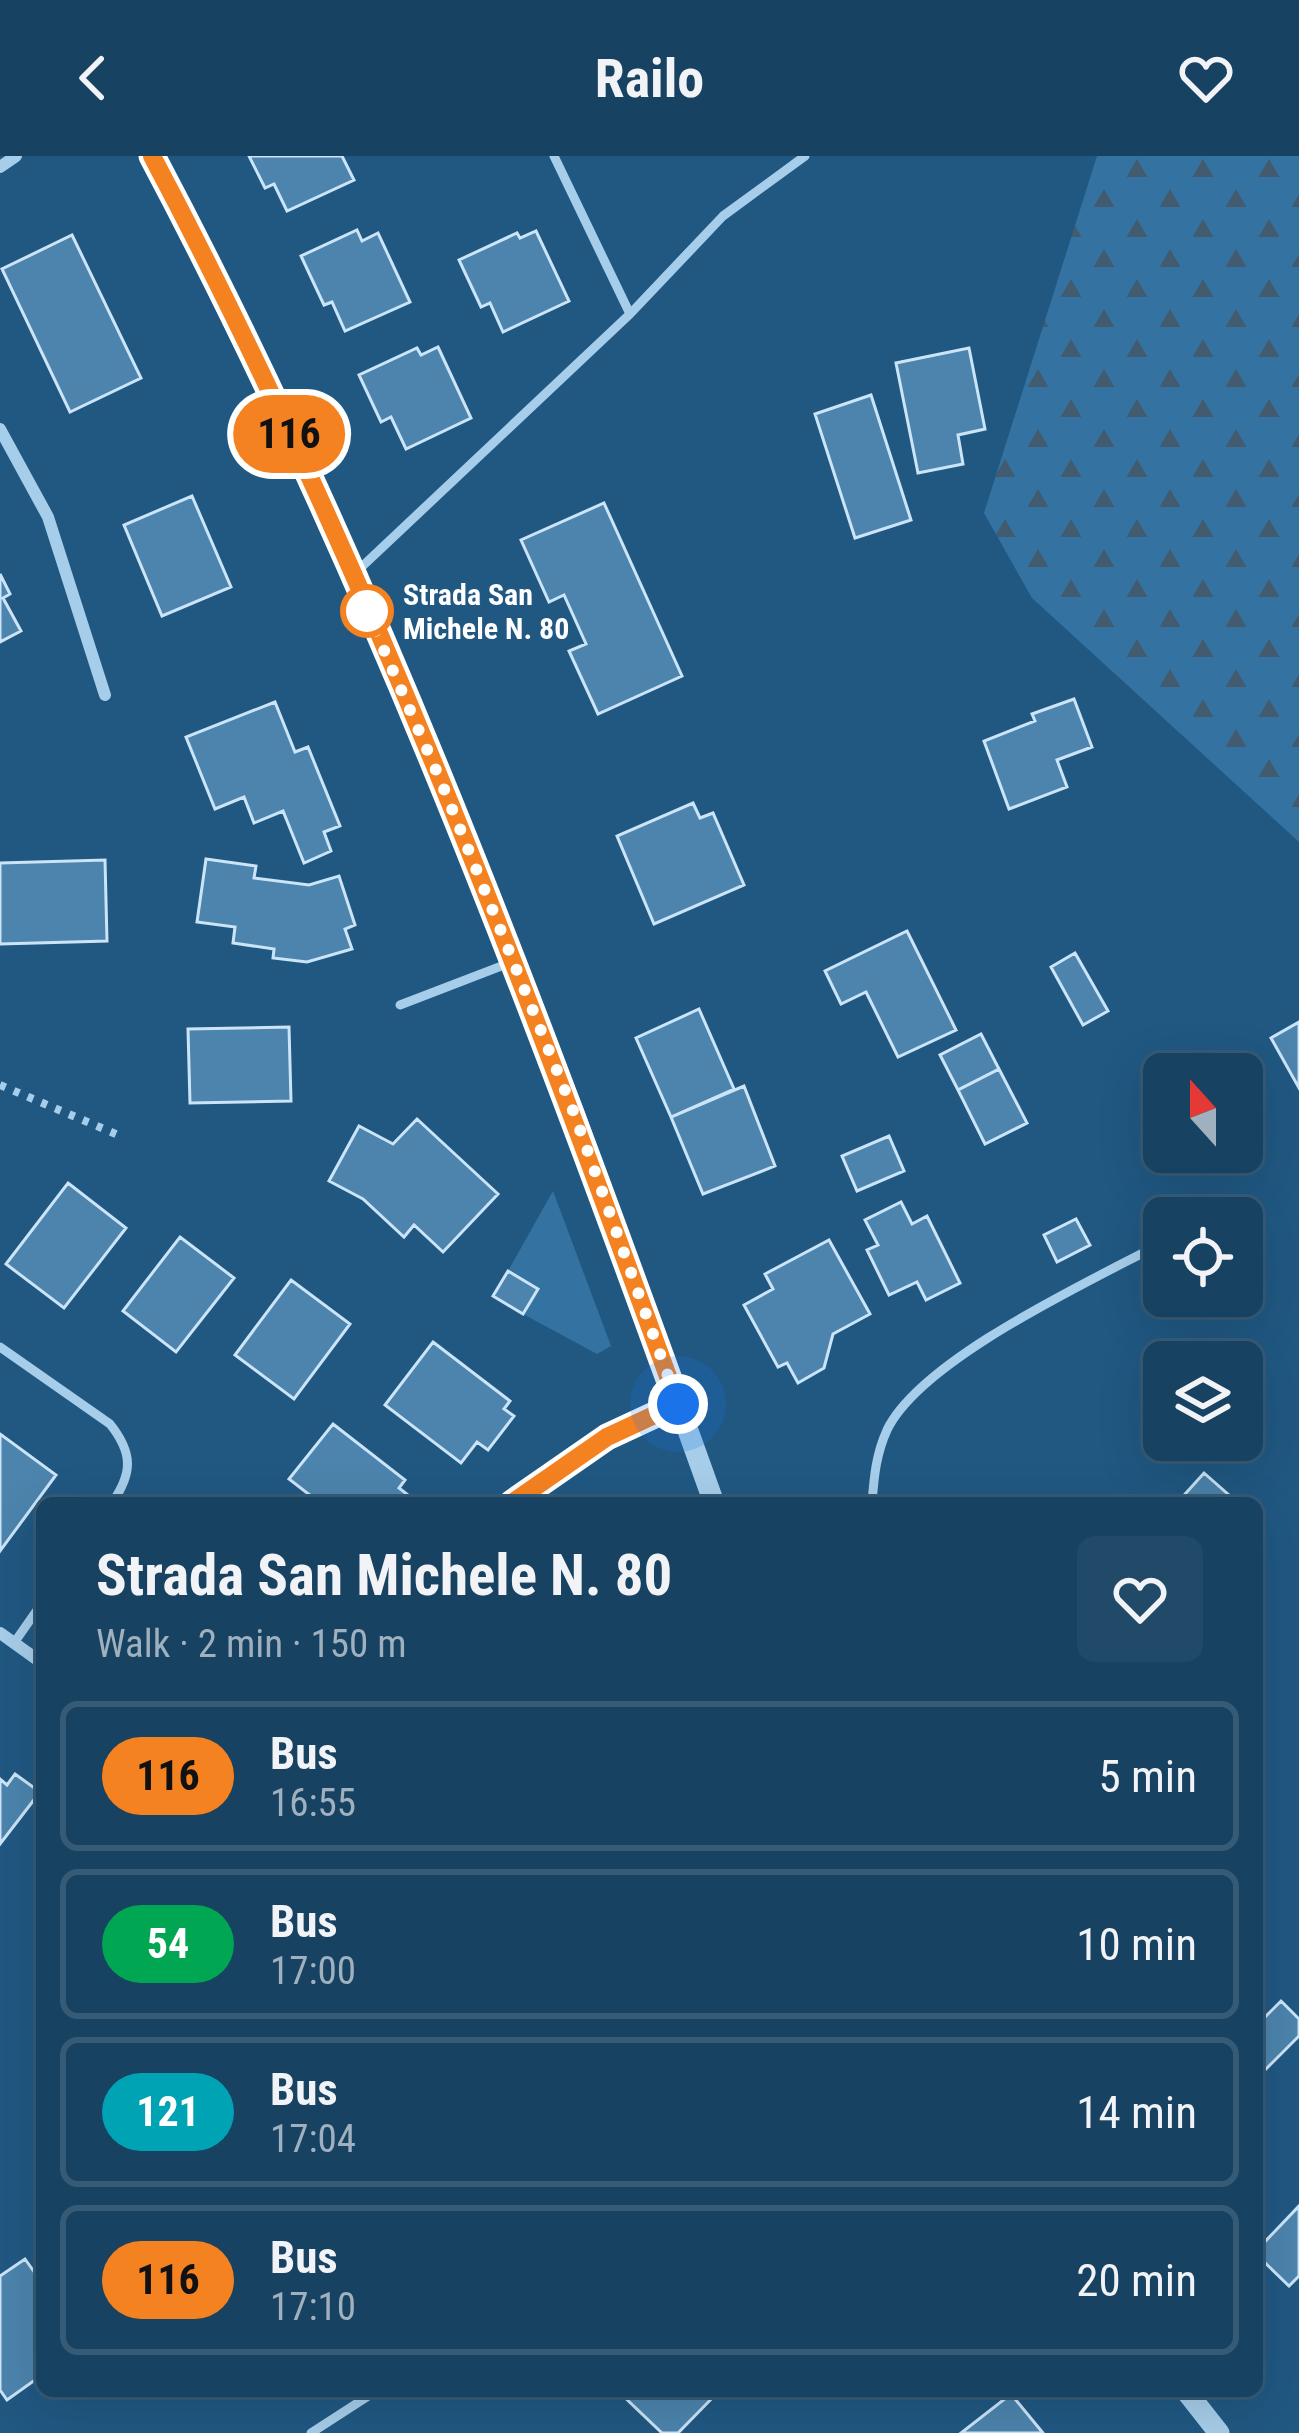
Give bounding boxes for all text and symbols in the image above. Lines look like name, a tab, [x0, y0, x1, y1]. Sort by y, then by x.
icon: back	[60, 45, 126, 111]
icon: heart	[1173, 45, 1239, 111]
text: Railo	[595, 47, 704, 110]
line badge: 116	[220, 395, 358, 473]
text: 116	[257, 409, 321, 458]
place label: Strada San Michele N. 80	[403, 577, 569, 646]
marker: Strada San Michele N. 80	[342, 586, 392, 636]
north arrow	[1143, 1053, 1263, 1173]
map controls	[1143, 1053, 1263, 1461]
button: locate	[1143, 1197, 1263, 1317]
button: layers	[1143, 1341, 1263, 1461]
your location	[648, 1374, 708, 1434]
button: heart	[1077, 1536, 1203, 1662]
text: Strada San Michele N. 80	[96, 1542, 672, 1609]
text: Walk · 2 min · 150 m	[96, 1621, 407, 1667]
text: Bus	[270, 1727, 338, 1780]
text: 5 min	[1098, 1750, 1197, 1803]
text: 116	[136, 1751, 200, 1800]
text: 16:55	[270, 1780, 356, 1826]
text: Bus	[270, 1895, 338, 1948]
text: 10 min	[1076, 1918, 1197, 1971]
text: 54	[147, 1919, 189, 1968]
text: 17:00	[270, 1948, 356, 1994]
text: Bus	[270, 2063, 338, 2116]
text: 14 min	[1076, 2086, 1197, 2139]
text: 121	[136, 2087, 200, 2136]
text: 17:04	[270, 2116, 356, 2162]
text: Bus	[270, 2231, 338, 2284]
text: 20 min	[1076, 2254, 1197, 2307]
text: 116	[136, 2255, 200, 2304]
text: 17:10	[270, 2284, 356, 2330]

